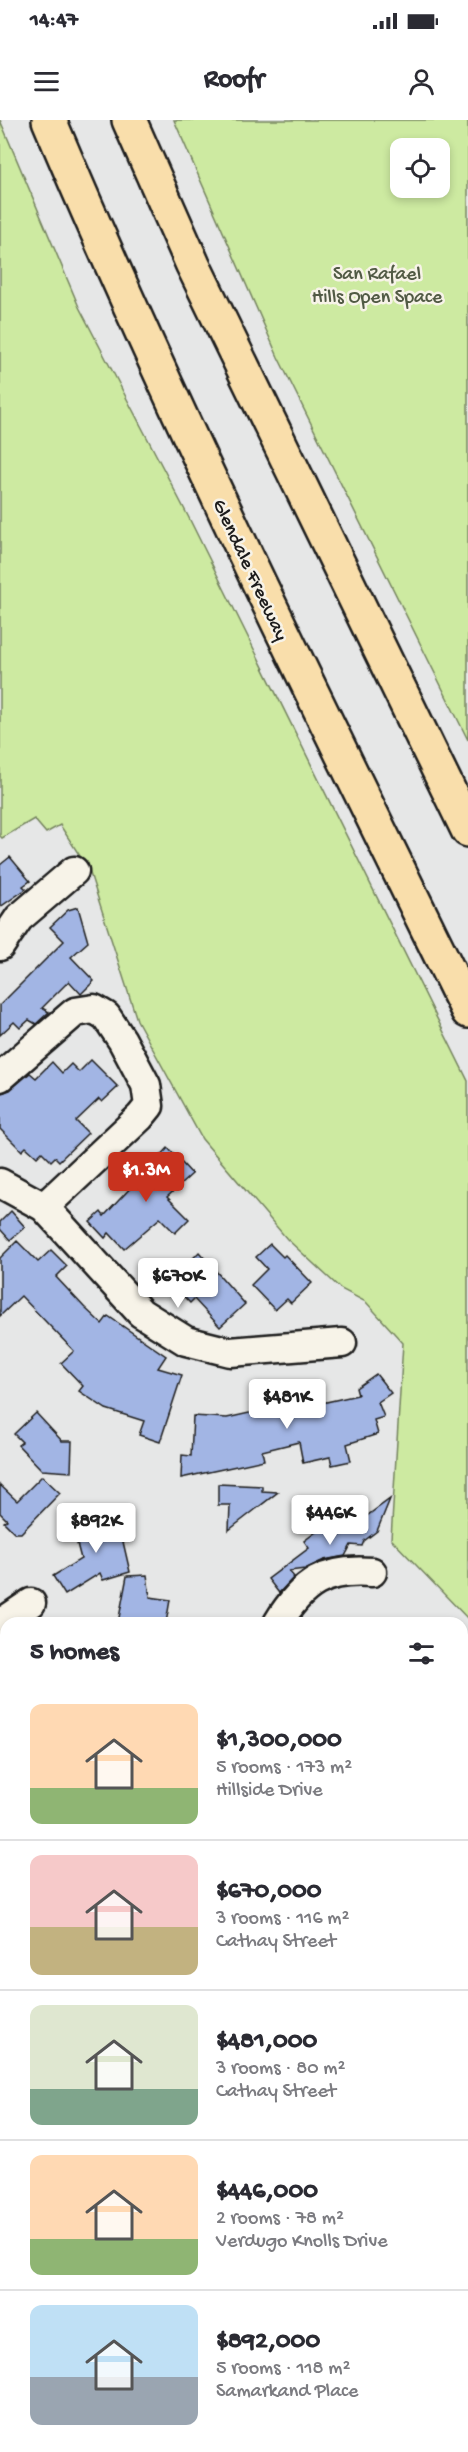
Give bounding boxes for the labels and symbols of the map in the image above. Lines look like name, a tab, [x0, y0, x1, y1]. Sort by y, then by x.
park label: San Rafael Hills Open Space	[312, 264, 443, 310]
street label: Glendale Freeway	[206, 496, 292, 645]
pin: $1.3M	[104, 1152, 188, 1203]
pin: $670K	[136, 1258, 220, 1309]
pin: $481K	[245, 1379, 329, 1430]
pin: $446K	[288, 1495, 372, 1546]
pin: $892K	[54, 1503, 138, 1554]

